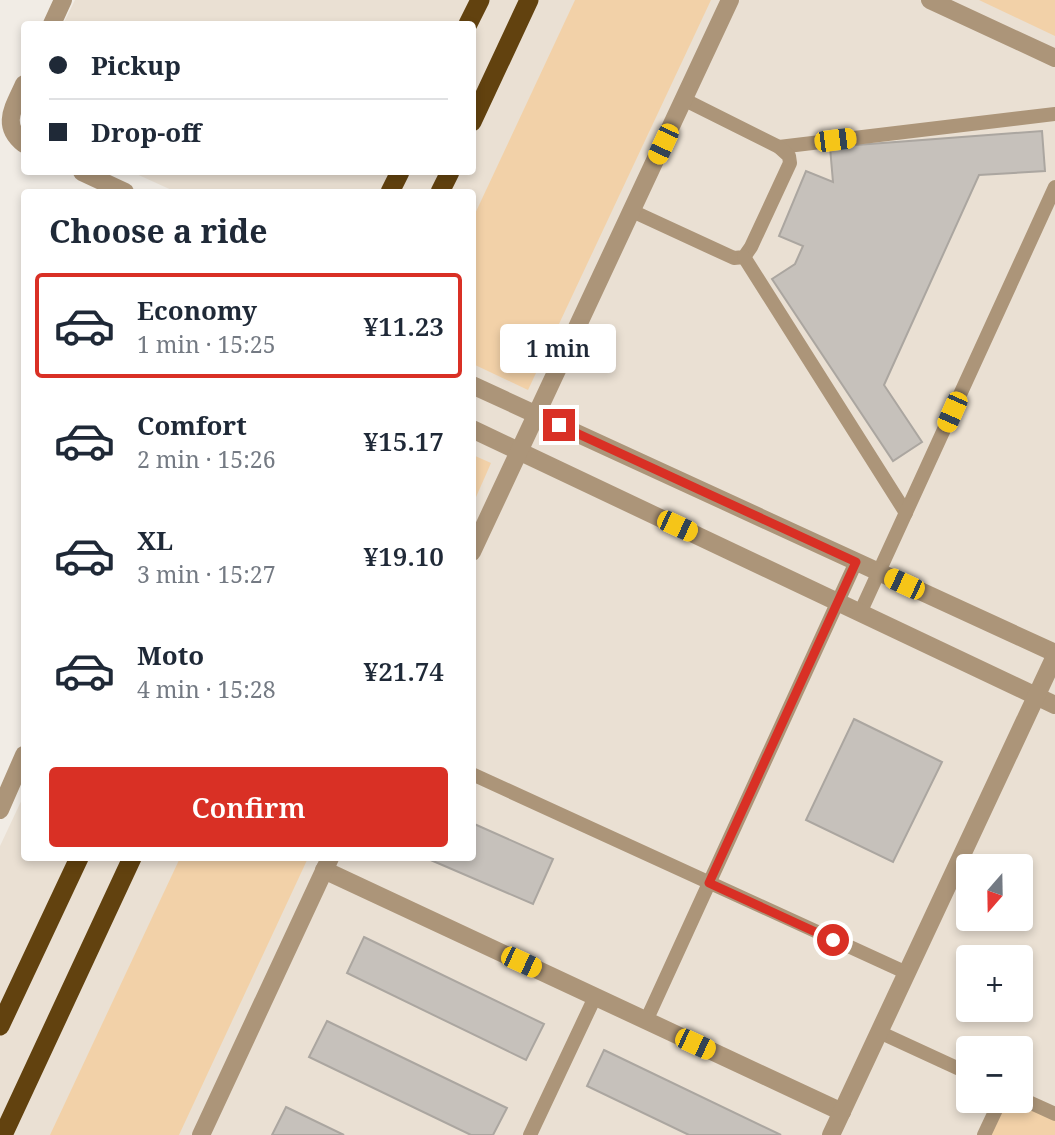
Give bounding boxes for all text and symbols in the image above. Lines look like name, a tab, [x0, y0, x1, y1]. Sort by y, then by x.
text: Pickup	[91, 47, 181, 83]
text: Drop-off	[91, 114, 201, 150]
car	[645, 121, 682, 167]
car	[813, 127, 858, 153]
text: Choose a ride	[49, 209, 268, 252]
text: Economy	[137, 292, 257, 328]
icon: car	[53, 294, 116, 357]
text: ¥11.23	[364, 308, 444, 344]
callout: 1 min	[501, 324, 617, 372]
text: 1 min · 15:25	[137, 328, 275, 360]
text: 1 min	[526, 332, 590, 364]
car	[934, 389, 971, 435]
text: Comfort	[137, 407, 247, 443]
icon: car	[53, 409, 116, 472]
route end	[543, 409, 575, 441]
text: ¥15.17	[364, 423, 444, 459]
text: 2 min · 15:26	[137, 443, 275, 475]
car	[654, 508, 701, 544]
text: XL	[137, 522, 173, 558]
icon: car	[53, 524, 116, 587]
text: ¥19.10	[364, 538, 444, 574]
text: 3 min · 15:27	[137, 558, 275, 590]
car	[881, 566, 928, 602]
text: Moto	[137, 637, 204, 673]
icon: car	[53, 639, 116, 702]
text: ¥21.74	[364, 653, 444, 689]
text: 4 min · 15:28	[137, 673, 275, 705]
button: Confirm	[49, 767, 448, 847]
north arrow	[956, 854, 1032, 931]
map controls	[956, 854, 1033, 1113]
route start	[817, 924, 849, 956]
car	[498, 944, 545, 980]
button: +	[956, 945, 1033, 1022]
car	[672, 1026, 719, 1062]
button: −	[956, 1036, 1033, 1113]

